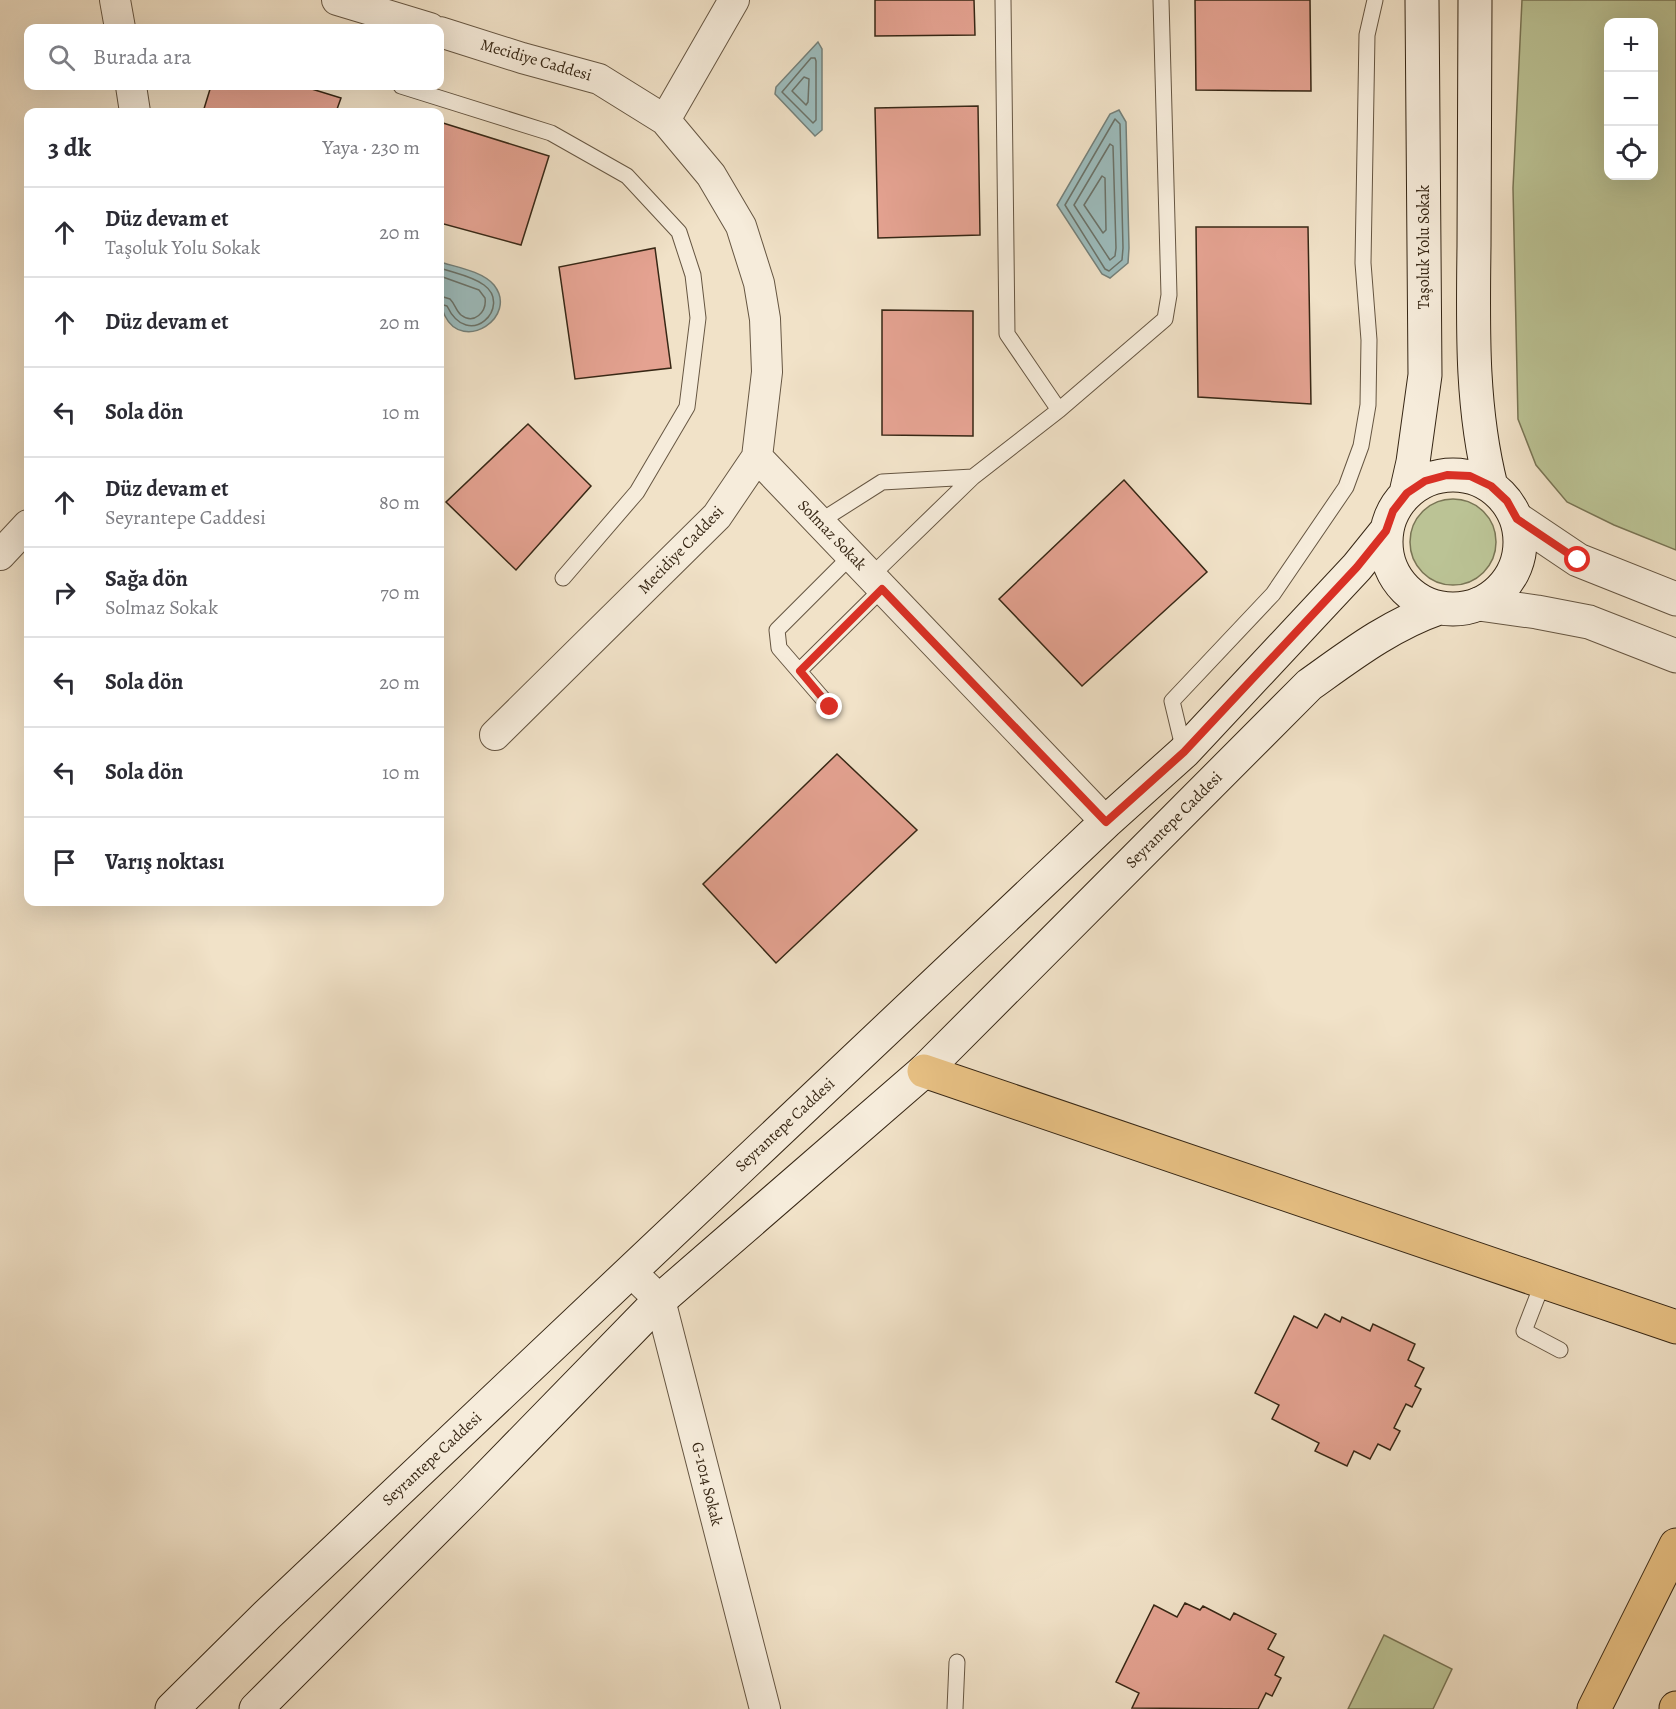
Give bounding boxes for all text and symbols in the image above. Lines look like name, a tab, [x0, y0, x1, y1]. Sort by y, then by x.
map controls	[1604, 18, 1658, 180]
button: +	[1604, 18, 1658, 72]
search box	[24, 24, 444, 90]
street label: Mecidiye Caddesi	[478, 34, 594, 86]
icon: search	[45, 41, 78, 74]
text: Burada ara	[93, 42, 192, 72]
button: −	[1604, 72, 1658, 126]
button: locate	[1604, 126, 1658, 180]
text: 3 dk	[48, 130, 91, 165]
text: Yaya · 230 m	[323, 134, 420, 161]
street label: Taşoluk Yolu Sokak	[1413, 185, 1435, 309]
text: Düz devam et	[105, 204, 228, 234]
icon: ahead	[48, 216, 81, 249]
text: 20 m	[379, 219, 420, 246]
text: Taşoluk Yolu Sokak	[105, 234, 260, 261]
icon: ahead	[48, 306, 81, 339]
text: Düz devam et	[105, 307, 228, 337]
text: 20 m	[379, 309, 420, 336]
icon: left	[48, 396, 81, 429]
text: Sola dön	[105, 397, 183, 427]
text: 10 m	[382, 399, 420, 426]
text: Düz devam et	[105, 474, 228, 504]
icon: ahead	[48, 486, 81, 519]
text: 80 m	[379, 489, 420, 516]
street label: Solmaz Sokak	[793, 495, 871, 575]
street label: Mecidiye Caddesi	[633, 501, 729, 599]
text: Seyrantepe Caddesi	[105, 504, 266, 531]
route start	[1564, 546, 1590, 572]
text: Sağa dön	[105, 564, 188, 594]
icon: right	[48, 576, 81, 609]
text: 70 m	[380, 579, 420, 606]
text: Solmaz Sokak	[105, 594, 218, 621]
icon: left	[48, 666, 81, 699]
text: Sola dön	[105, 667, 183, 697]
text: 20 m	[379, 669, 420, 696]
route end	[816, 693, 842, 719]
icon: left	[48, 756, 81, 789]
text: Sola dön	[105, 757, 183, 787]
text: 10 m	[382, 759, 420, 786]
street label: Seyrantepe Caddesi	[1121, 767, 1227, 873]
icon: arrive	[48, 846, 81, 879]
text: Varış noktası	[105, 847, 224, 877]
street label: Seyrantepe Caddesi	[730, 1073, 840, 1177]
street label: Seyrantepe Caddesi	[377, 1407, 487, 1511]
street label: G-1014 Sokak	[686, 1440, 728, 1528]

